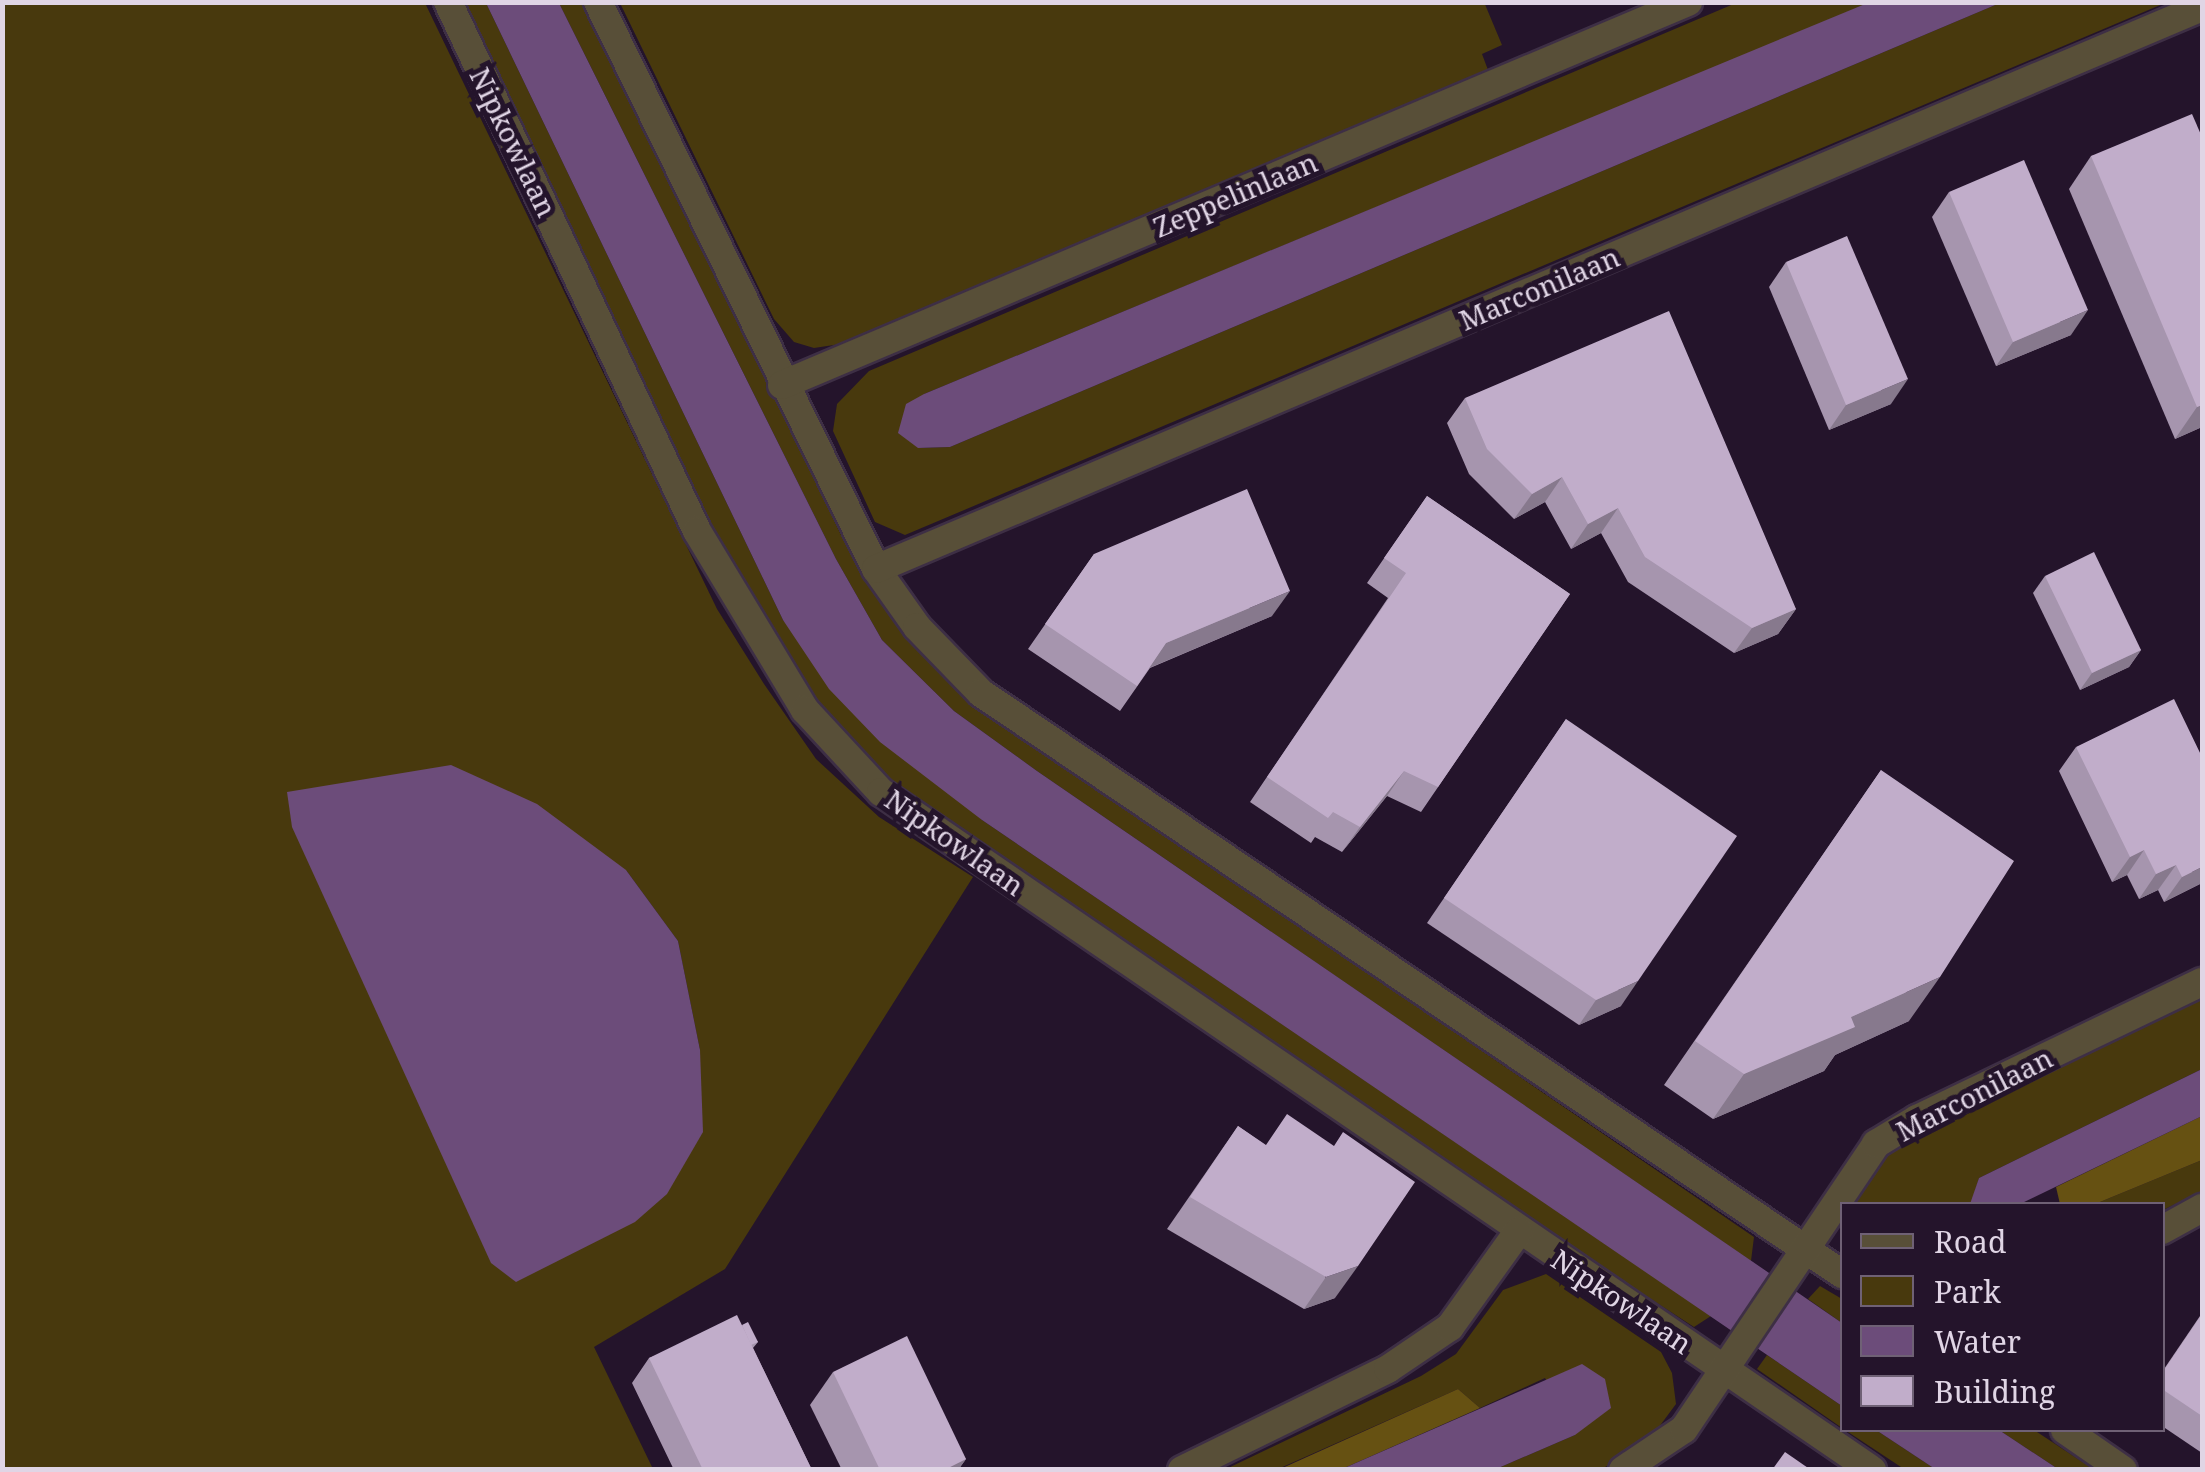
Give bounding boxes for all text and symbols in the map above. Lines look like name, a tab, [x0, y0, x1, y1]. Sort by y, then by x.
street label: Nipkowlaan	[463, 62, 565, 222]
street label: Zeppelinlaan	[1148, 144, 1322, 244]
street label: Marconilaan	[1454, 239, 1624, 337]
street label: Nipkowlaan	[879, 782, 1031, 902]
street label: Marconilaan	[1890, 1040, 2058, 1148]
legend	[1840, 1202, 2165, 1432]
text: Road	[1934, 1221, 2006, 1262]
street label: Nipkowlaan	[1545, 1242, 1699, 1360]
text: Park	[1934, 1271, 2001, 1312]
text: Water	[1934, 1321, 2021, 1362]
text: Building	[1934, 1371, 2055, 1412]

